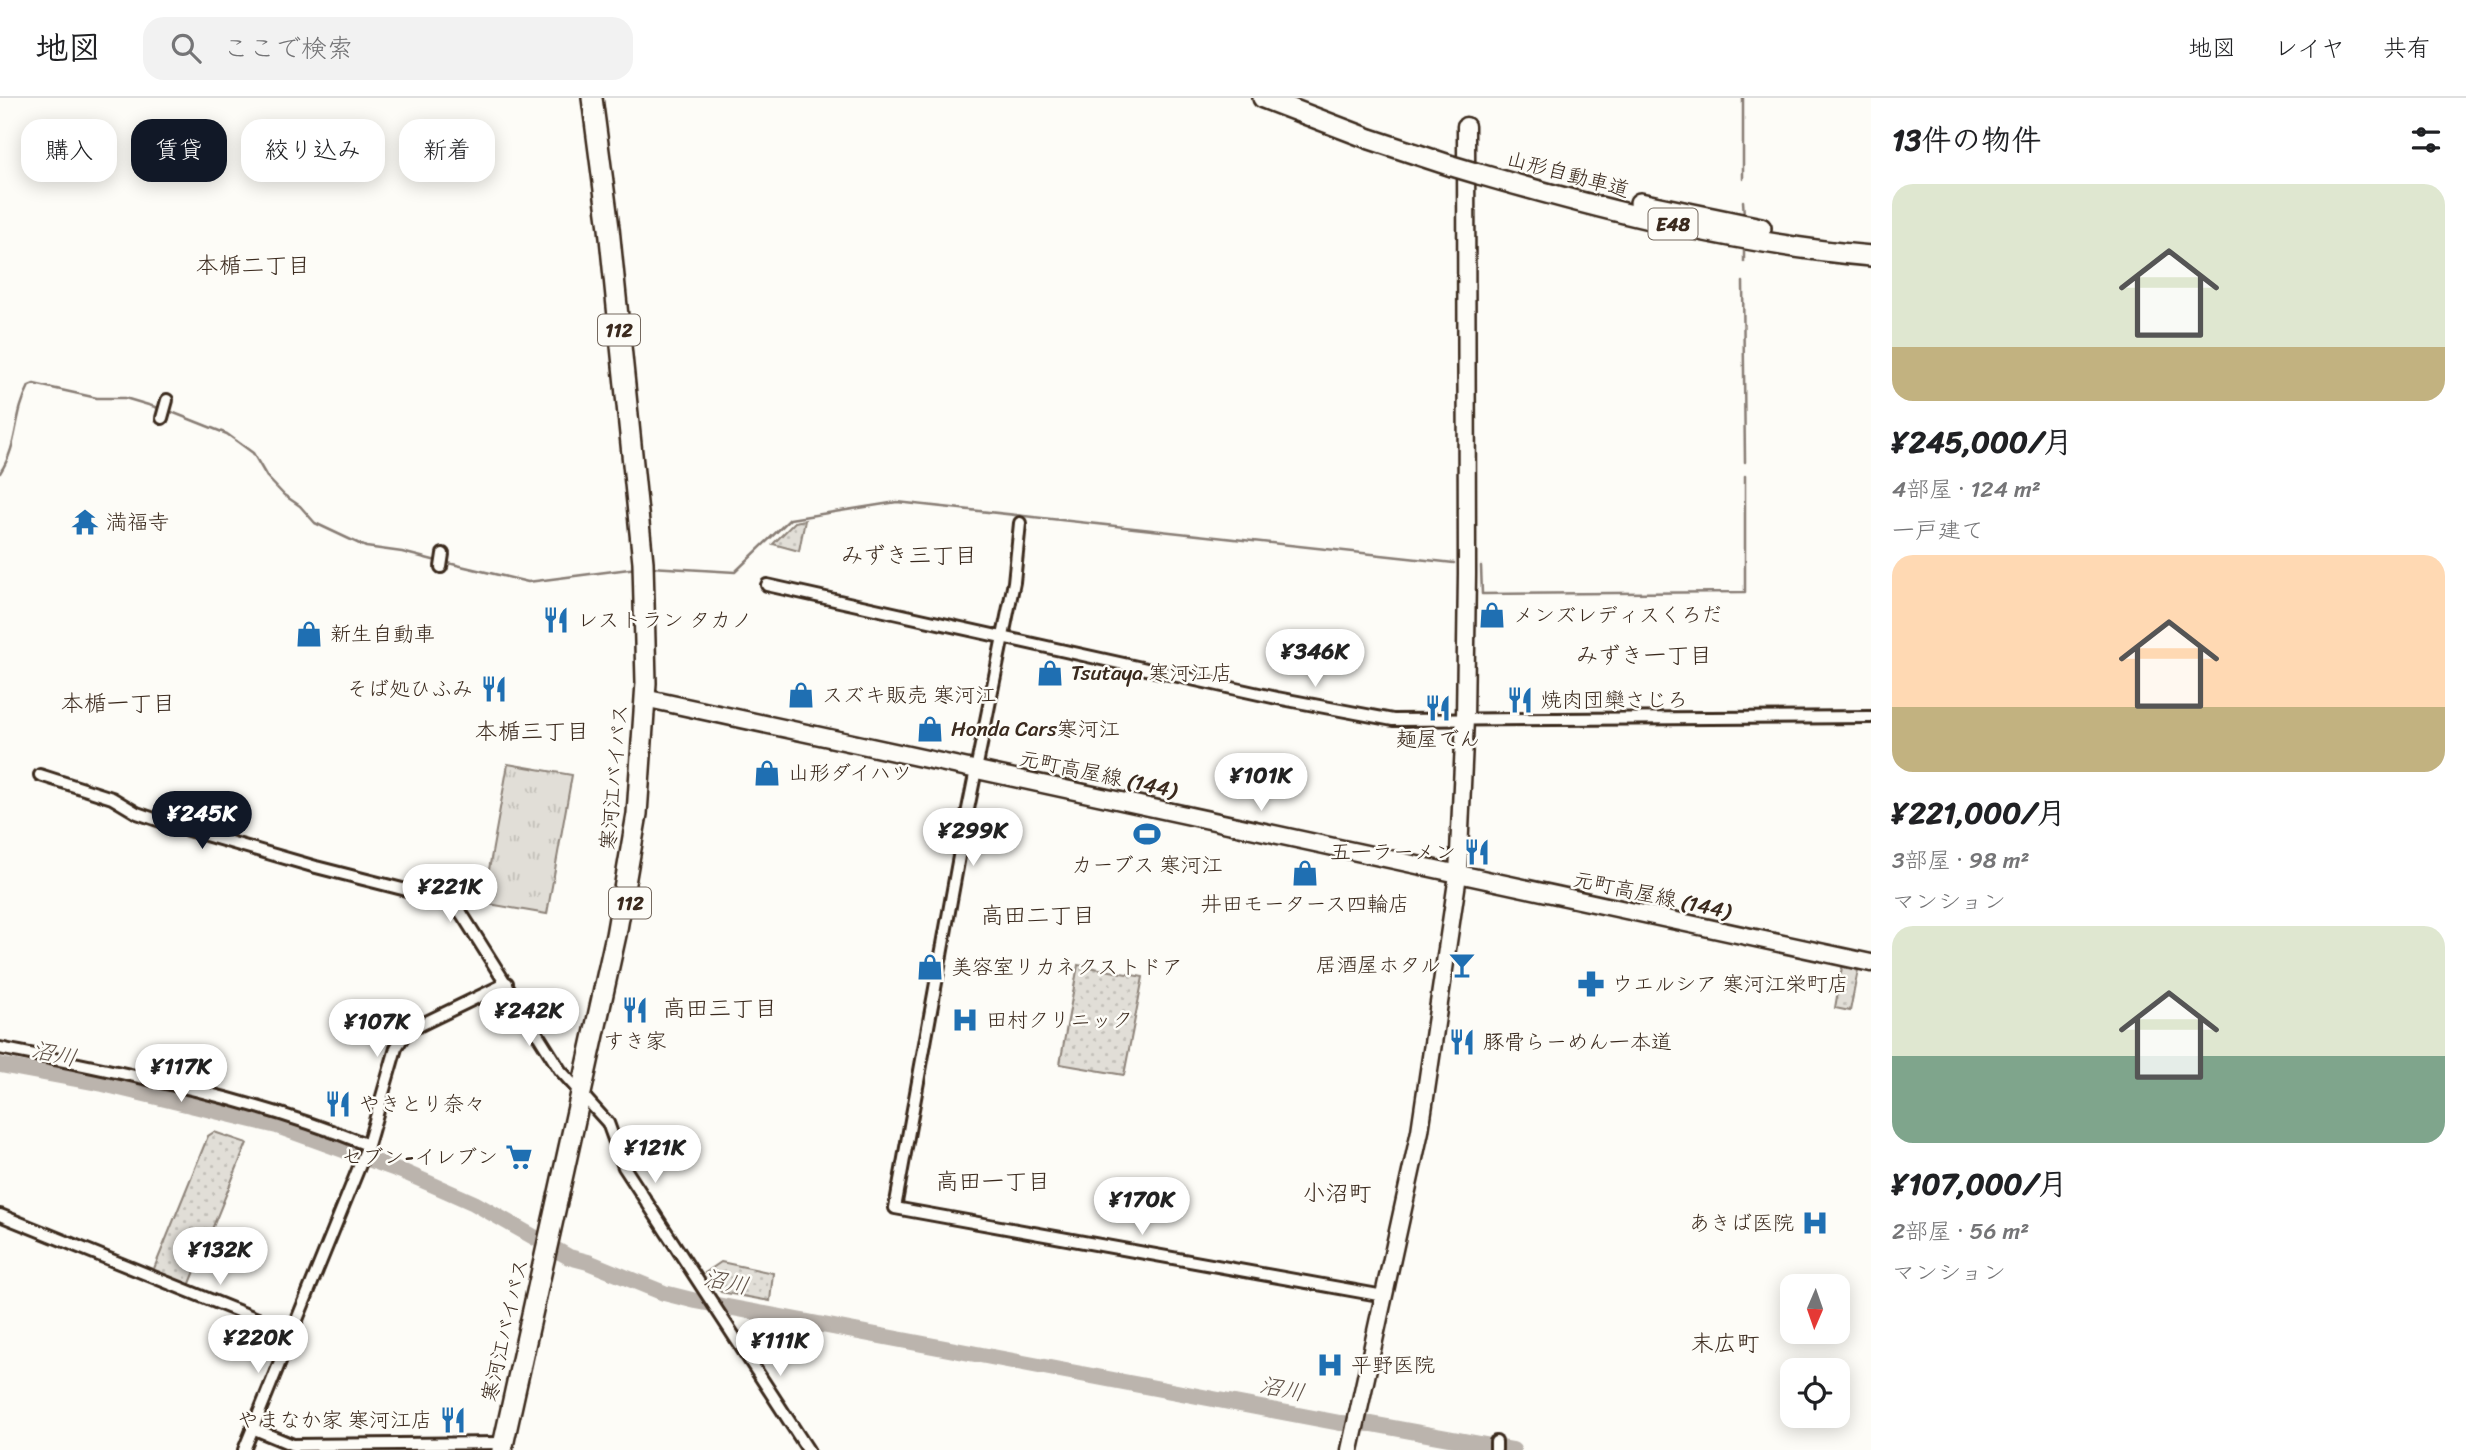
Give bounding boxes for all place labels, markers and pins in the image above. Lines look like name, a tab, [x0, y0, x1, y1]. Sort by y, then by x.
place label: 満福寺	[106, 503, 169, 541]
temple icon: 満福寺	[70, 507, 100, 537]
place label: メンズレディスくろだ	[1513, 596, 1723, 634]
shop icon: メンズレディスくろだ	[1477, 600, 1507, 630]
place label: レストラン タカノ	[577, 601, 752, 639]
restaurant icon: レストラン タカノ	[541, 605, 571, 635]
place label: 新生自動車	[330, 615, 435, 653]
shop icon: 新生自動車	[294, 619, 324, 649]
pin: ¥346K	[1266, 630, 1364, 689]
place label: Tsutaya 寒河江店	[1071, 654, 1232, 692]
shop icon: Tsutaya 寒河江店	[1035, 658, 1065, 688]
place label: そば処ひふみ	[347, 670, 473, 708]
restaurant icon: そば処ひふみ	[479, 674, 509, 704]
place label: スズキ販売 寒河江	[822, 676, 996, 714]
shop icon: スズキ販売 寒河江	[786, 680, 816, 710]
place label: 焼肉団欒さじろ	[1541, 681, 1688, 719]
restaurant icon: 焼肉団欒さじろ	[1505, 685, 1535, 715]
restaurant icon: 麺屋でん	[1423, 693, 1453, 723]
place label: Honda Cars寒河江	[951, 710, 1120, 748]
shop icon: Honda Cars寒河江	[915, 714, 945, 744]
place label: 麺屋でん	[1396, 720, 1480, 758]
place label: 山形ダイハツ	[788, 754, 912, 792]
pin: ¥101K	[1212, 754, 1310, 813]
shop icon: 山形ダイハツ	[752, 758, 782, 788]
pin: ¥245K	[153, 792, 251, 851]
pin: ¥299K	[924, 808, 1022, 868]
sports icon: カーブス 寒河江	[1132, 819, 1162, 849]
place label: 五一ラーメン	[1330, 833, 1456, 871]
restaurant icon: 五一ラーメン	[1462, 837, 1492, 867]
place label: カーブス 寒河江	[1071, 846, 1223, 884]
shop icon: 井田モータース四輪店	[1290, 858, 1320, 888]
pin: ¥221K	[401, 864, 499, 924]
place label: 井田モータース四輪店	[1201, 885, 1409, 923]
place label: 居酒屋ホタル	[1315, 946, 1441, 984]
place label: 美容室リカネクストドア	[951, 948, 1183, 986]
bar icon: 居酒屋ホタル	[1447, 950, 1477, 980]
shop icon: 美容室リカネクストドア	[915, 952, 945, 982]
place label: ウエルシア 寒河江栄町店	[1612, 965, 1848, 1003]
pharmacy icon: ウエルシア 寒河江栄町店	[1576, 969, 1606, 999]
pin: ¥242K	[480, 988, 578, 1048]
restaurant icon: すき家	[620, 995, 650, 1025]
pin: ¥107K	[328, 1000, 426, 1059]
place label: 田村クリニック	[986, 1001, 1133, 1039]
hospital icon: 田村クリニック	[950, 1005, 980, 1035]
place label: すき家	[604, 1022, 667, 1060]
place label: 豚骨らーめん一本道	[1483, 1023, 1672, 1061]
restaurant icon: 豚骨らーめん一本道	[1447, 1027, 1477, 1057]
pin: ¥117K	[132, 1044, 230, 1104]
place label: やきとり奈々	[359, 1085, 485, 1123]
restaurant icon: やきとり奈々	[323, 1089, 353, 1119]
pin: ¥121K	[606, 1126, 704, 1185]
place label: セブン-イレブン	[341, 1138, 498, 1176]
supermarket icon: セブン-イレブン	[504, 1142, 534, 1172]
pin: ¥170K	[1093, 1178, 1191, 1237]
place label: あきば医院	[1689, 1204, 1794, 1242]
hospital icon: あきば医院	[1800, 1208, 1830, 1238]
pin: ¥132K	[171, 1228, 269, 1287]
pin: ¥220K	[209, 1316, 307, 1375]
pin: ¥111K	[731, 1318, 829, 1378]
place label: 平野医院	[1351, 1346, 1435, 1384]
hospital icon: 平野医院	[1315, 1350, 1345, 1380]
place label: やまなか家 寒河江店	[238, 1401, 432, 1439]
restaurant icon: やまなか家 寒河江店	[438, 1405, 468, 1435]

